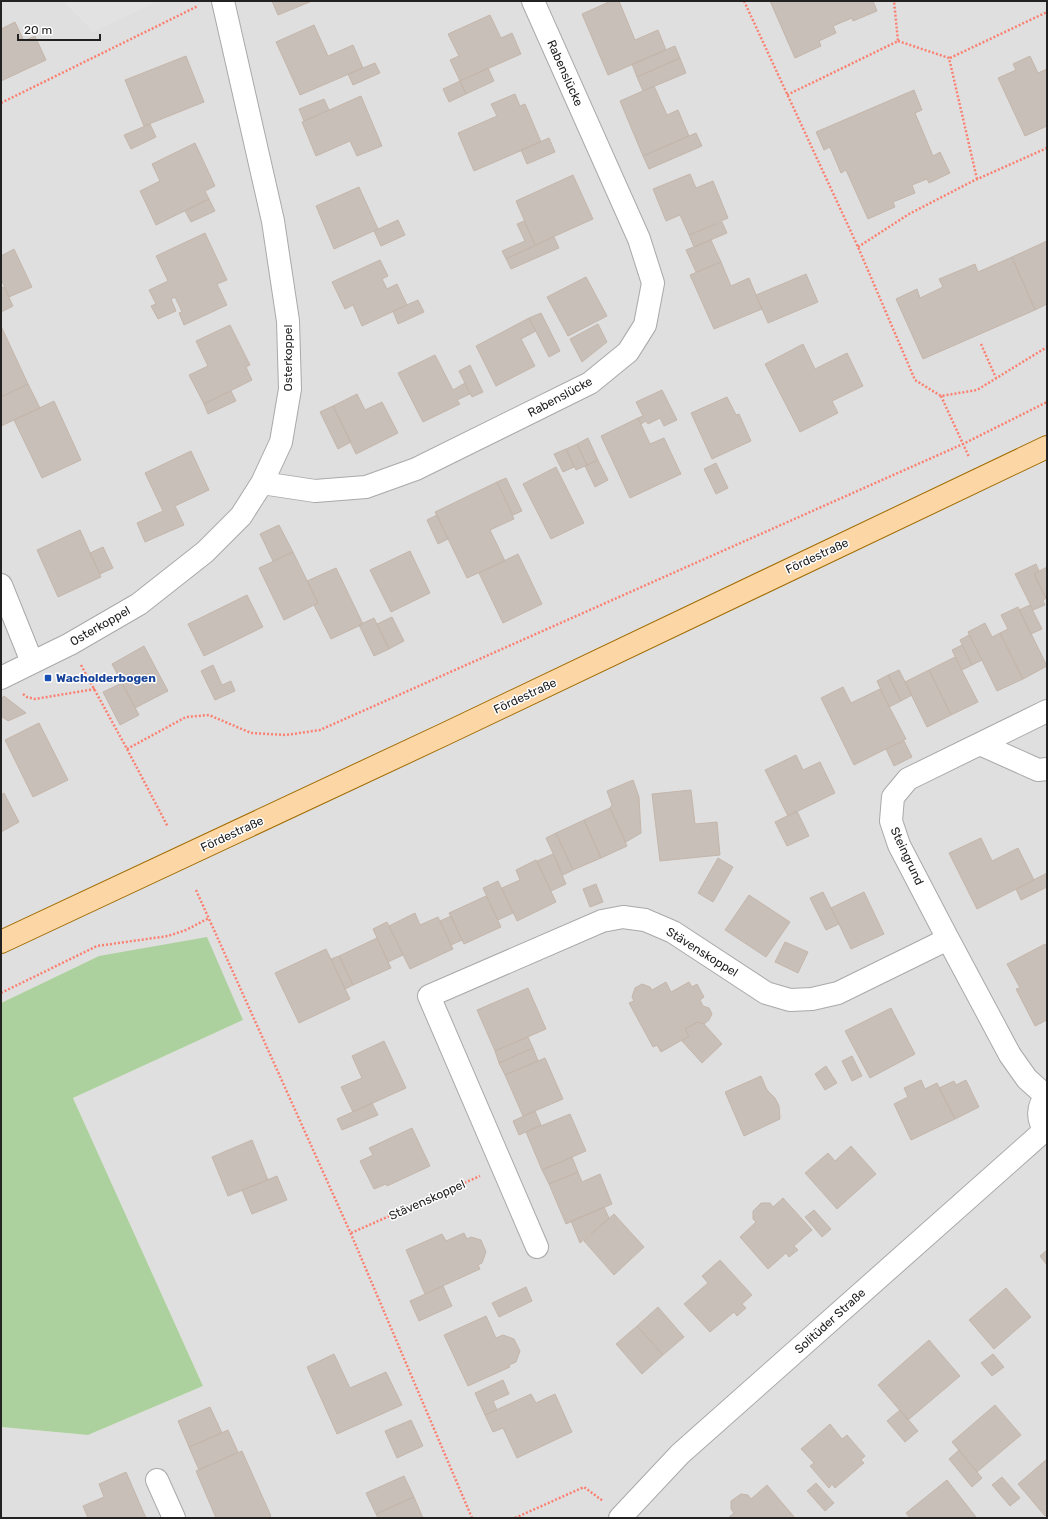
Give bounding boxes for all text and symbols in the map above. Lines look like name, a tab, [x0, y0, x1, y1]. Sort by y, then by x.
scale bar	[18, 16, 100, 42]
text: 20 m	[24, 23, 52, 37]
street label: Rabenslücke	[544, 38, 586, 109]
street label: Osterkoppel	[281, 324, 295, 391]
street label: Rabenslücke	[525, 374, 595, 420]
street label: Fördestraße	[783, 535, 851, 577]
street label: Osterkoppel	[68, 603, 133, 649]
place label: Wacholderbogen	[56, 671, 156, 685]
marker: Wacholderbogen	[43, 673, 53, 683]
street label: Fördestraße	[491, 675, 559, 717]
street label: Fördestraße	[198, 813, 266, 855]
street label: Steingrund	[887, 825, 927, 887]
street label: Stävenskoppel	[664, 924, 741, 980]
street label: Stävenskoppel	[387, 1177, 467, 1223]
street label: Solitüder Straße	[792, 1285, 868, 1356]

